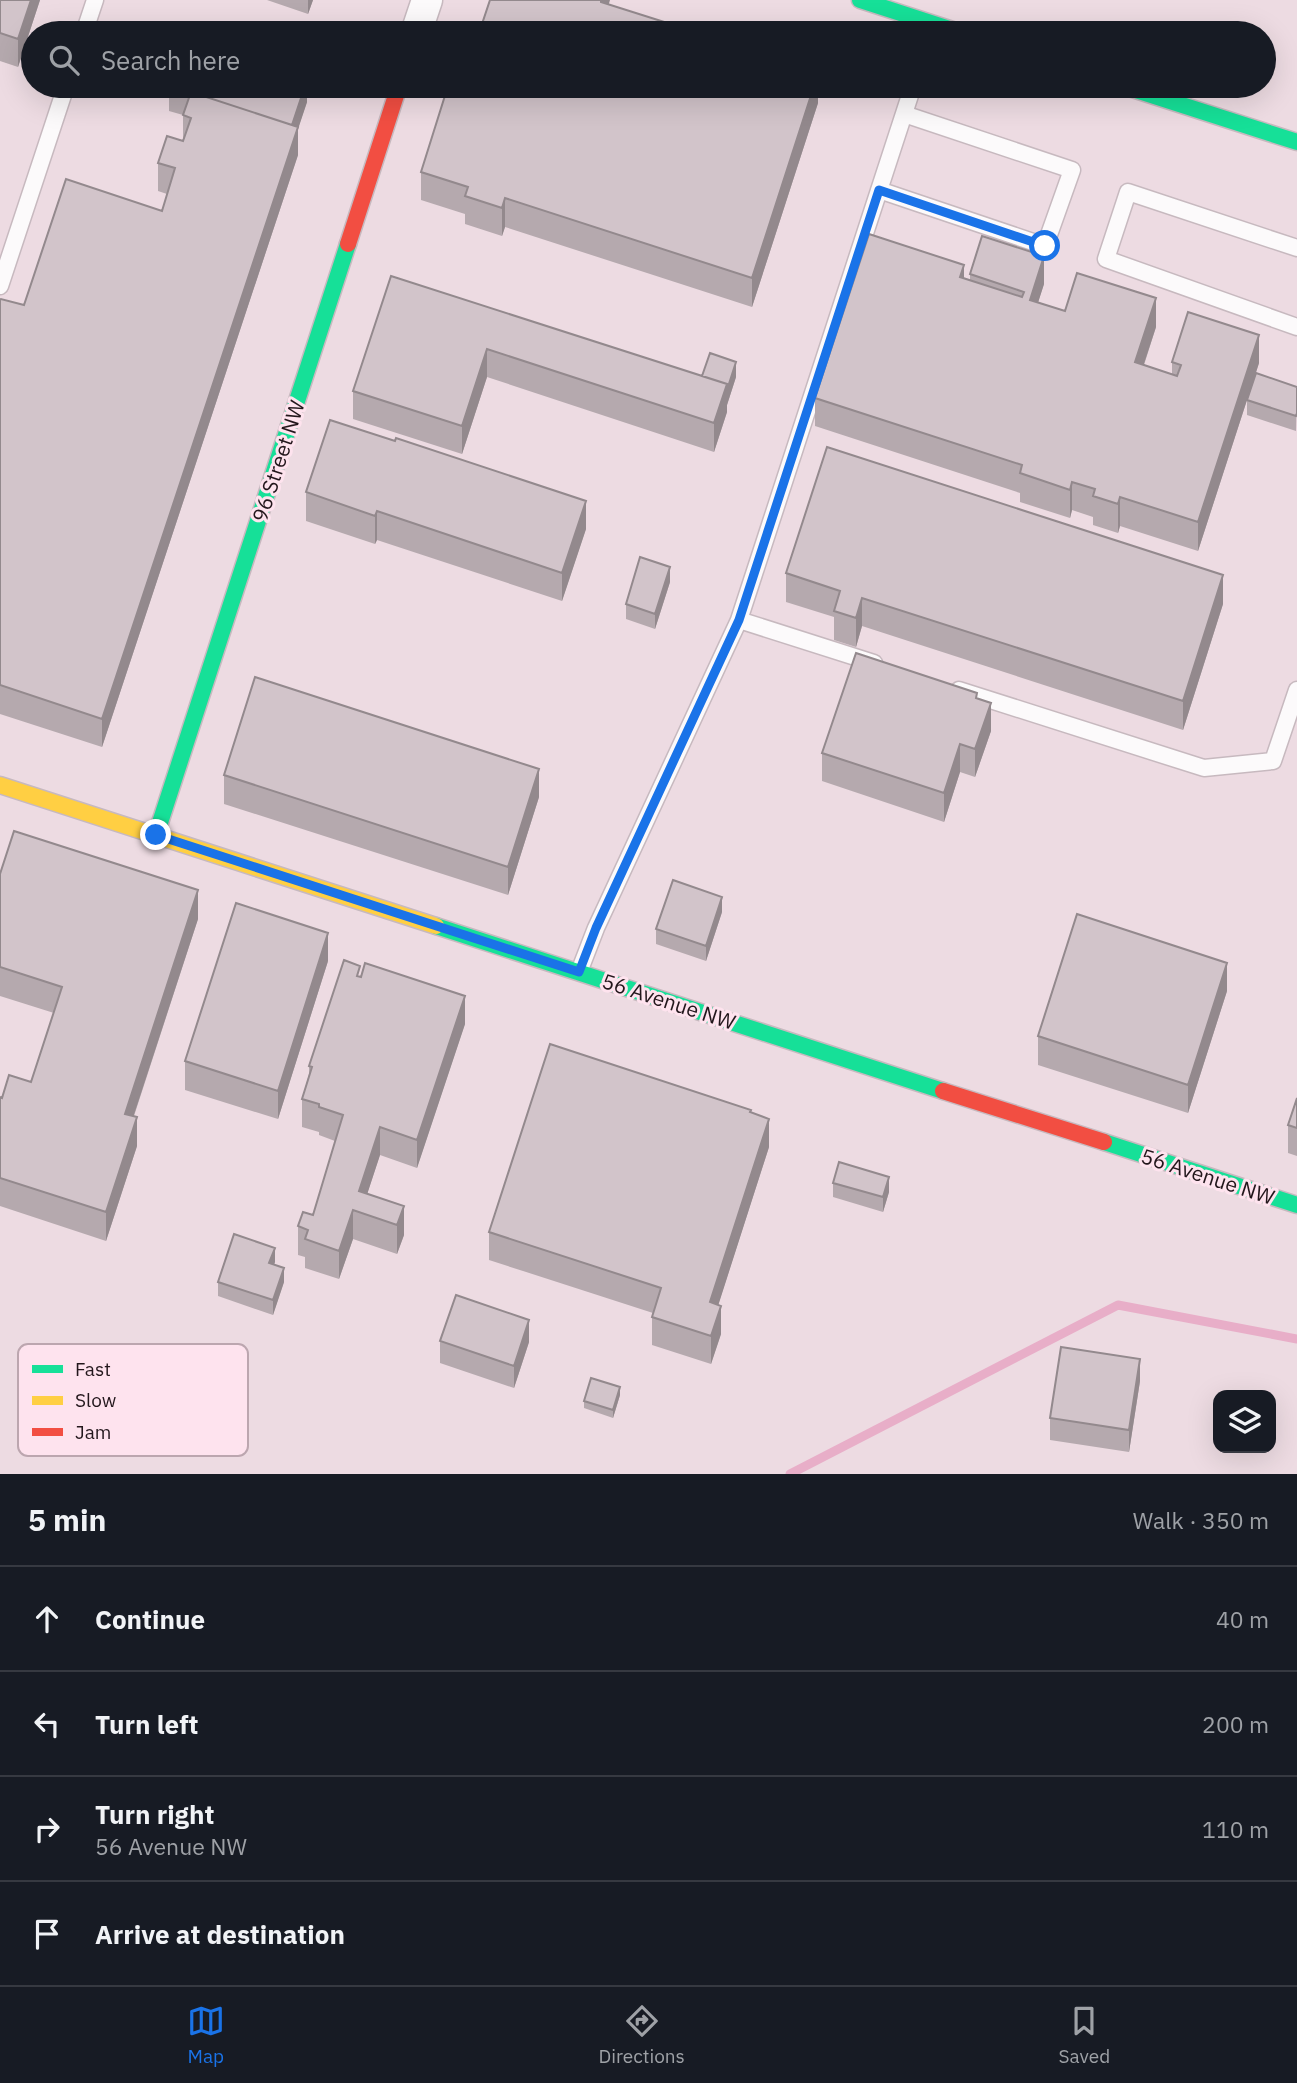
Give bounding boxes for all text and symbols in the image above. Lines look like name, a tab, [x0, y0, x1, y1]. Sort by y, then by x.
search box	[21, 21, 1276, 98]
icon: search	[45, 41, 83, 79]
text: Search here	[101, 43, 240, 77]
route start	[1029, 230, 1060, 261]
street label: 96 Street NW	[245, 396, 311, 525]
route end	[140, 819, 171, 850]
street label: 56 Avenue NW	[599, 966, 740, 1036]
street label: 56 Avenue NW	[1138, 1141, 1279, 1211]
legend	[18, 1344, 248, 1456]
text: Fast	[75, 1357, 111, 1381]
text: Slow	[75, 1388, 116, 1412]
map controls	[1213, 1390, 1276, 1453]
button: layers	[1213, 1390, 1276, 1453]
text: Jam	[75, 1420, 111, 1444]
text: 5 min	[28, 1500, 106, 1539]
text: Walk · 350 m	[1133, 1505, 1269, 1535]
icon: ahead	[28, 1600, 66, 1638]
text: Continue	[95, 1602, 205, 1636]
text: 40 m	[1216, 1604, 1269, 1634]
icon: left	[28, 1705, 66, 1743]
text: Turn left	[95, 1707, 198, 1741]
text: 200 m	[1202, 1709, 1269, 1739]
text: Turn right	[95, 1797, 214, 1831]
icon: right	[28, 1810, 66, 1848]
text: 110 m	[1202, 1814, 1269, 1844]
text: 56 Avenue NW	[95, 1831, 247, 1861]
icon: arrive	[28, 1915, 66, 1953]
text: Arrive at destination	[95, 1917, 345, 1951]
tab: Map	[187, 2002, 225, 2068]
tab: Directions	[598, 2002, 685, 2068]
tab: Saved	[1059, 2002, 1110, 2068]

